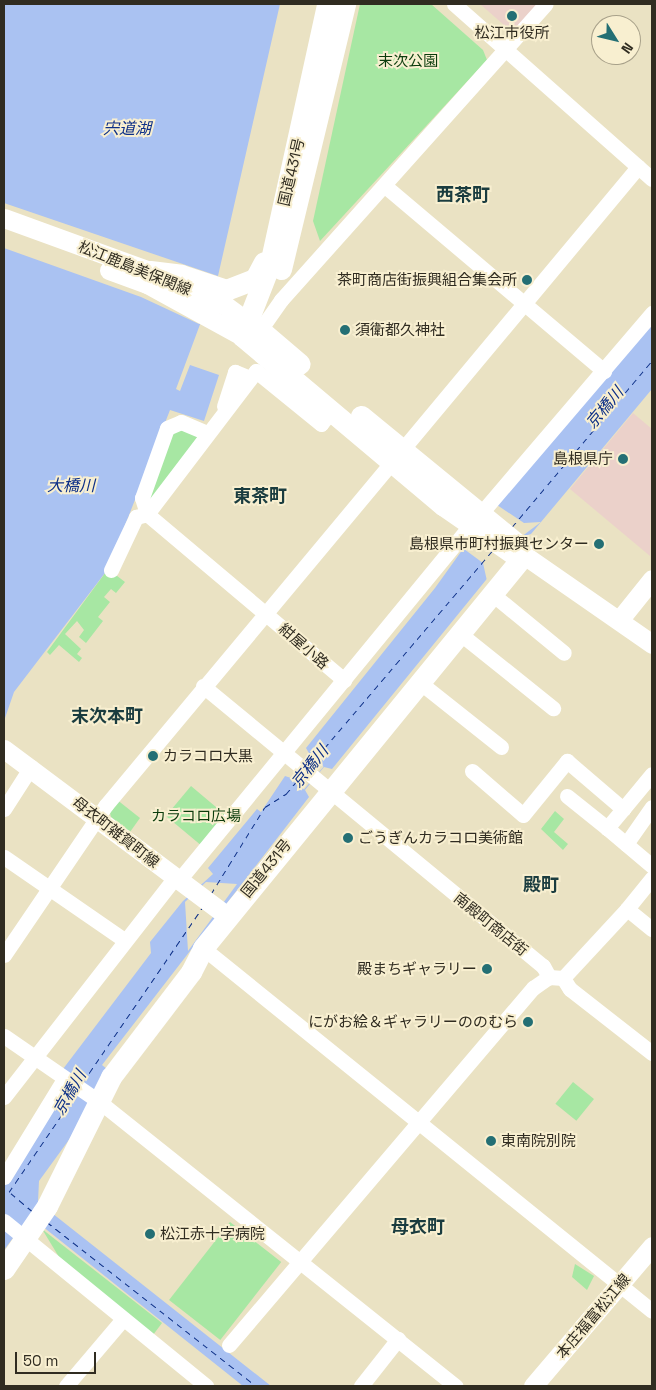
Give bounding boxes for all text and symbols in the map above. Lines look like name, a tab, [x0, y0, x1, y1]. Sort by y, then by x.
marker: 松江市役所	[506, 10, 518, 22]
north arrow	[591, 15, 641, 65]
place label: 松江市役所	[475, 24, 549, 42]
text: N	[617, 39, 637, 57]
park label: 末次公園	[378, 52, 438, 70]
water label: 宍道湖	[103, 119, 151, 139]
street label: 国道431号	[274, 136, 308, 208]
district label: 西茶町	[436, 184, 490, 206]
street label: 松江鹿島美保関線	[76, 237, 194, 299]
place label: 茶町商店街振興組合集会所	[337, 271, 517, 289]
marker: 茶町商店街振興組合集会所	[521, 274, 533, 286]
place label: 須衛都久神社	[355, 321, 445, 339]
marker: 須衛都久神社	[339, 324, 351, 336]
water label: 京橋川	[582, 383, 628, 433]
place label: 島根県庁	[553, 450, 613, 468]
marker: 島根県庁	[617, 453, 629, 465]
water label: 大橋川	[47, 476, 95, 496]
district label: 東茶町	[233, 485, 287, 507]
place label: 島根県市町村振興センター	[409, 535, 589, 553]
marker: 島根県市町村振興センター	[593, 538, 605, 550]
street label: 紺屋小路	[275, 620, 333, 672]
district label: 末次本町	[71, 705, 143, 727]
water label: 京橋川	[287, 742, 333, 792]
place label: カラコロ大黒	[163, 747, 253, 765]
marker: カラコロ大黒	[147, 750, 159, 762]
street label: 母衣町雑賀町線	[69, 793, 163, 871]
park label: カラコロ広場	[151, 807, 241, 825]
place label: ごうぎんカラコロ美術館	[358, 829, 523, 847]
marker: ごうぎんカラコロ美術館	[342, 832, 354, 844]
street label: 国道431号	[237, 835, 295, 901]
district label: 殿町	[523, 874, 559, 896]
street label: 南殿町商店街	[450, 889, 532, 959]
place label: 殿まちギャラリー	[357, 960, 477, 978]
marker: 殿まちギャラリー	[481, 963, 493, 975]
place label: にがお絵＆ギャラリーののむら	[308, 1013, 518, 1031]
marker: にがお絵＆ギャラリーののむら	[522, 1016, 534, 1028]
water label: 京橋川	[50, 1067, 90, 1119]
place label: 東南院別院	[501, 1132, 576, 1150]
marker: 東南院別院	[485, 1135, 497, 1147]
district label: 母衣町	[391, 1216, 445, 1238]
place label: 松江赤十字病院	[160, 1225, 265, 1243]
marker: 松江赤十字病院	[144, 1228, 156, 1240]
street label: 本庄福富松江線	[552, 1270, 634, 1362]
scale bar	[18, 1342, 99, 1374]
text: 50 m	[23, 1351, 58, 1370]

